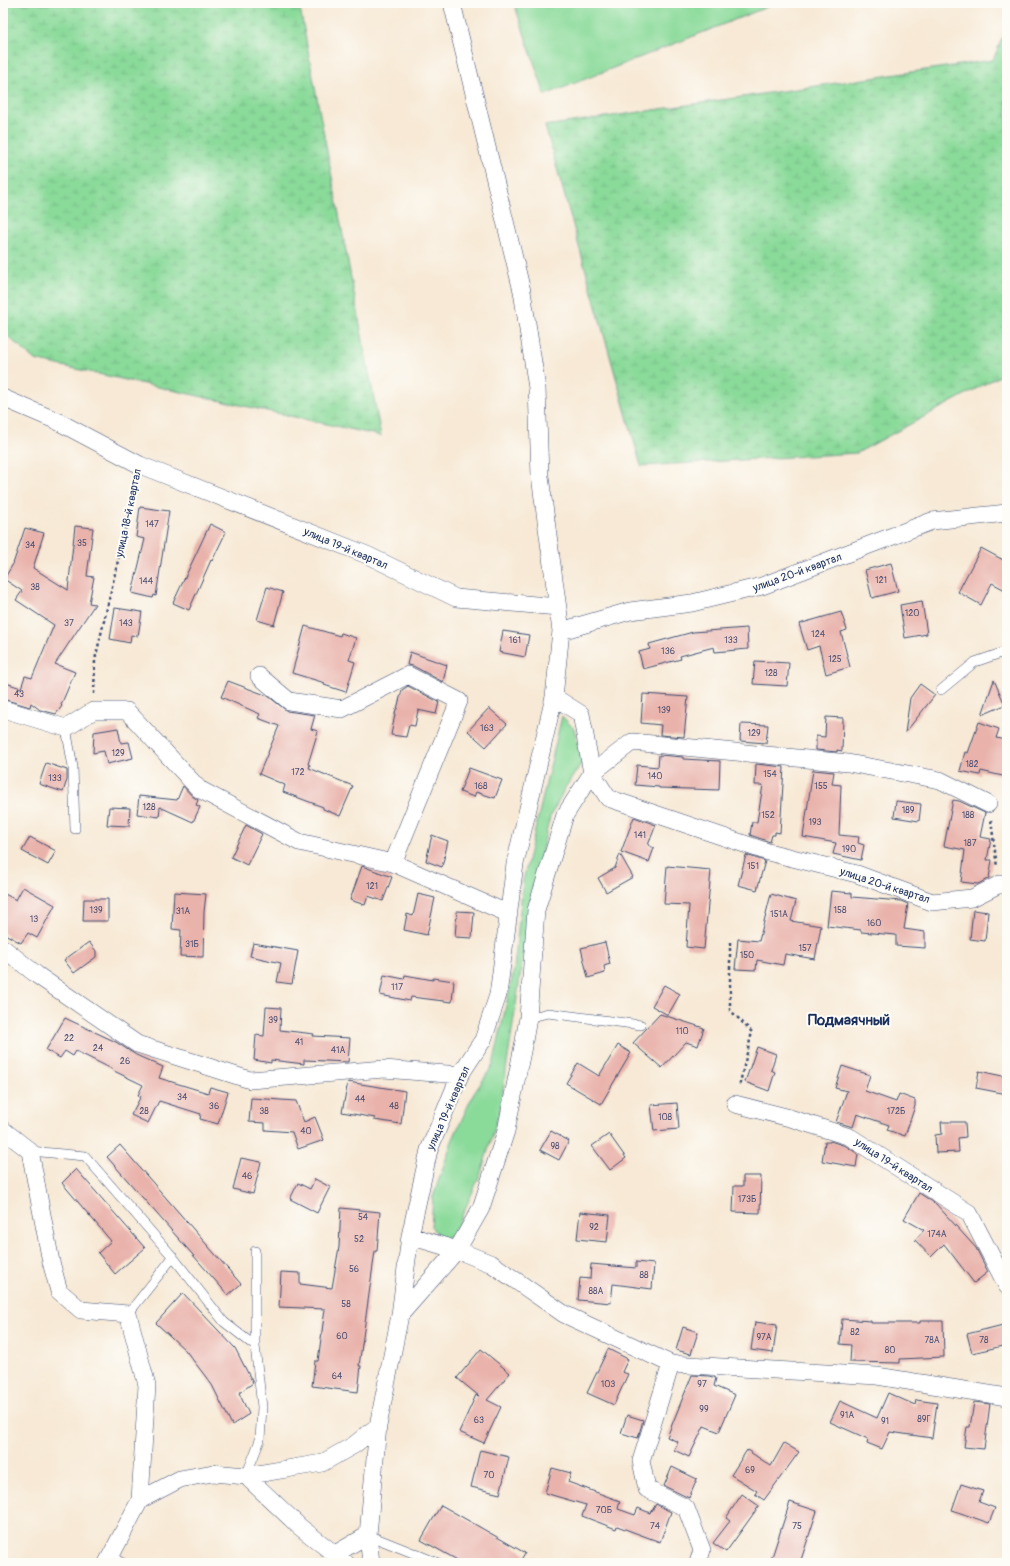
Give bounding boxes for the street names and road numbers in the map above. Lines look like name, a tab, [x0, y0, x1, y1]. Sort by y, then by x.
street label: улица 18-й квартал	[113, 468, 144, 559]
street label: улица 19-й квартал	[301, 525, 390, 572]
street label: улица 20-й квартал	[750, 550, 844, 595]
street label: улица 20-й квартал	[837, 865, 932, 906]
street label: улица 19-й квартал	[424, 1064, 473, 1153]
street label: улица 19-й квартал	[852, 1135, 935, 1195]

